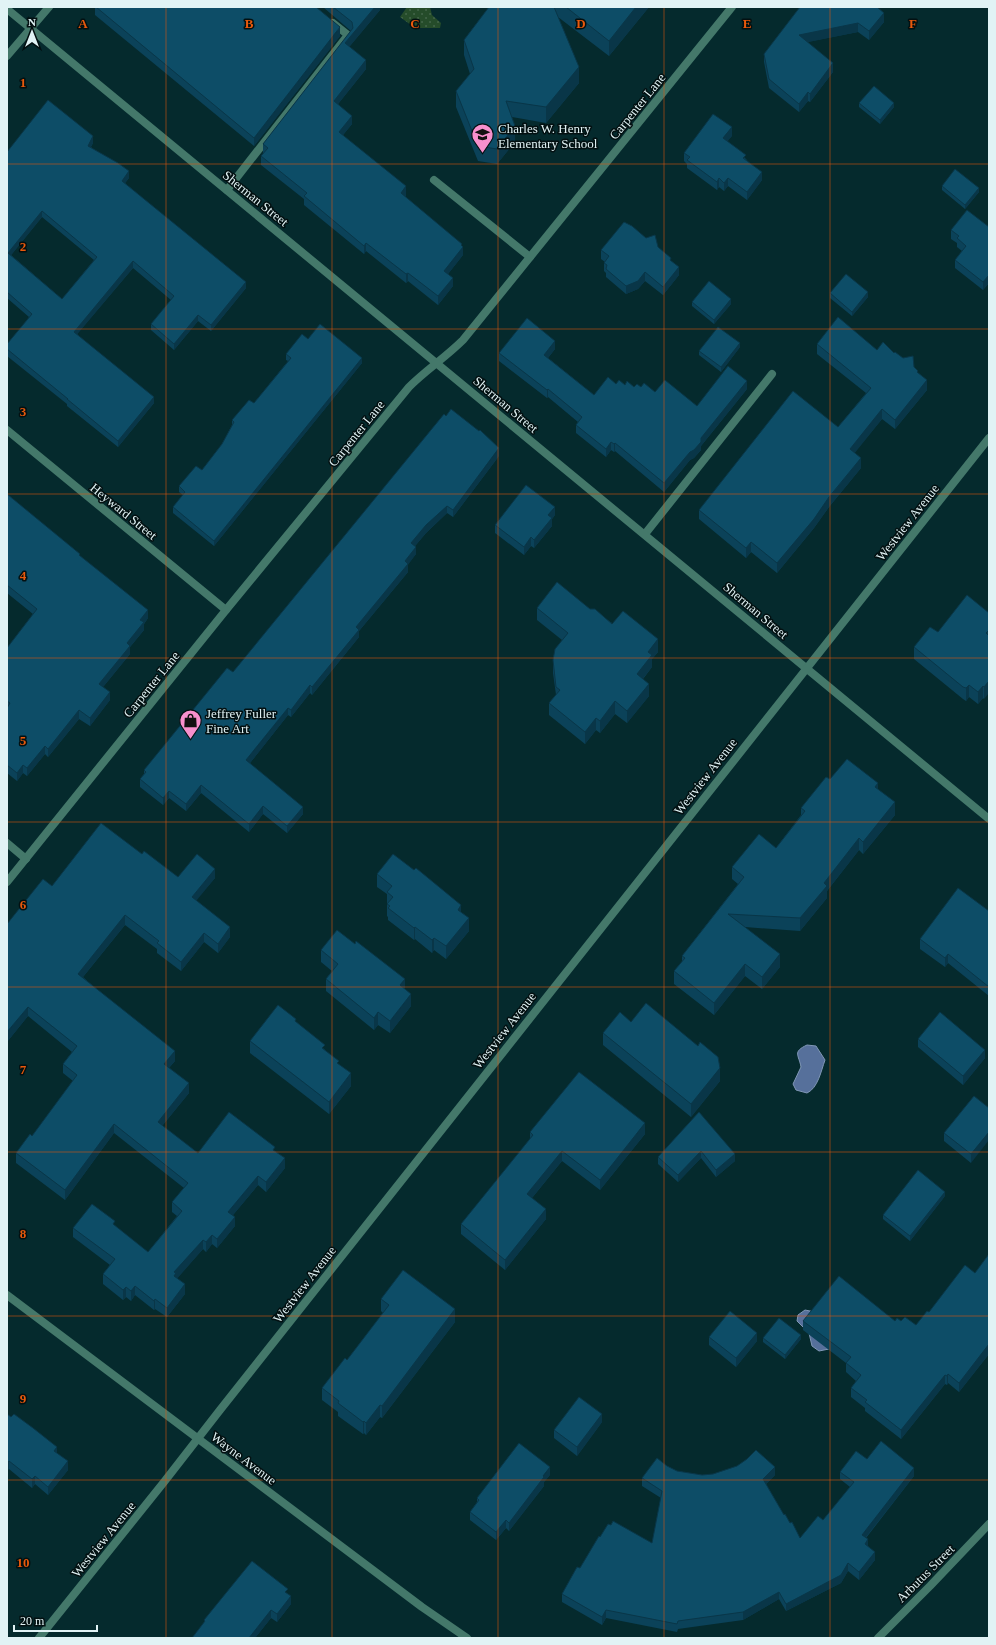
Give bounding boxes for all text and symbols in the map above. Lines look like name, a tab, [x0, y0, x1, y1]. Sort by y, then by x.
north arrow	[12, 12, 52, 52]
text: N	[28, 16, 36, 28]
text: A	[78, 16, 88, 31]
text: B	[245, 16, 254, 31]
text: C	[410, 16, 420, 31]
text: D	[576, 16, 586, 31]
text: E	[743, 16, 751, 31]
text: F	[909, 16, 917, 31]
street label: Carpenter Lane	[606, 70, 669, 142]
text: 1	[20, 75, 26, 90]
place label: Charles W. Henry Elementary School	[498, 121, 598, 151]
school or university icon: Charles W. Henry Elementary School	[470, 122, 496, 155]
street label: Sherman Street	[220, 167, 292, 230]
text: 2	[20, 239, 26, 254]
street label: Sherman Street	[470, 373, 541, 436]
street label: Carpenter Lane	[325, 397, 388, 469]
text: 3	[20, 404, 27, 419]
street label: Heyward Street	[87, 480, 160, 543]
street label: Westview Avenue	[873, 481, 942, 564]
text: 4	[20, 568, 27, 583]
street label: Sherman Street	[720, 579, 791, 642]
street label: Carpenter Lane	[120, 648, 183, 720]
place label: Jeffrey Fuller Fine Art	[206, 706, 277, 736]
shop icon: Jeffrey Fuller Fine Art	[177, 707, 203, 740]
text: 5	[20, 733, 27, 748]
street label: Westview Avenue	[671, 735, 740, 818]
text: 6	[20, 897, 27, 912]
street label: Westview Avenue	[470, 989, 539, 1072]
text: 7	[20, 1062, 27, 1077]
text: 8	[20, 1226, 27, 1241]
street label: Westview Avenue	[270, 1243, 339, 1326]
text: 9	[20, 1391, 27, 1406]
street label: Wayne Avenue	[208, 1429, 279, 1488]
street label: Westview Avenue	[68, 1498, 139, 1580]
street label: Arbutus Street	[893, 1541, 958, 1605]
text: 10	[17, 1555, 30, 1570]
scale bar	[14, 1607, 97, 1633]
text: 20 m	[20, 1614, 45, 1628]

